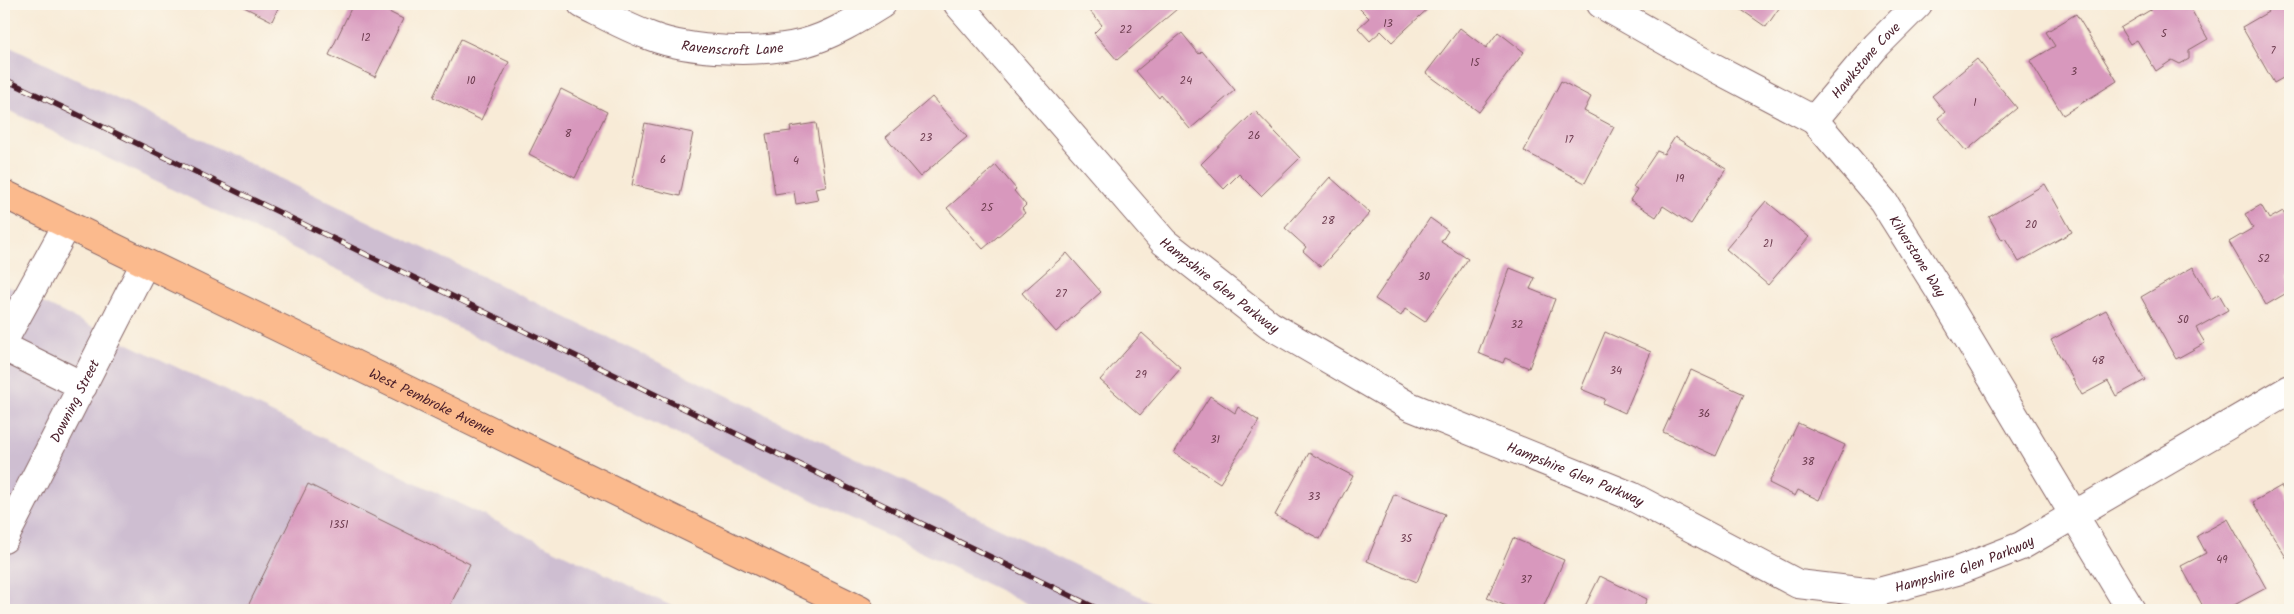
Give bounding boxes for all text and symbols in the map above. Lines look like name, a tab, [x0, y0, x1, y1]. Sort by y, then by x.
house number: 13	[1383, 15, 1393, 33]
street label: Hawkstone Cove	[1826, 17, 1907, 104]
house number: 22	[1120, 21, 1132, 39]
house number: 5	[2161, 25, 2168, 43]
house number: 12	[361, 29, 371, 47]
street label: Ravenscroft Lane	[680, 35, 786, 62]
house number: 7	[2270, 42, 2276, 60]
house number: 15	[1470, 54, 1481, 72]
house number: 3	[2071, 63, 2077, 81]
house number: 10	[467, 72, 476, 90]
house number: 24	[1180, 72, 1192, 90]
house number: 1	[1973, 94, 1977, 112]
house number: 8	[565, 125, 572, 143]
house number: 26	[1248, 127, 1260, 145]
house number: 23	[920, 129, 932, 147]
house number: 17	[1565, 131, 1574, 149]
house number: 6	[660, 151, 666, 169]
house number: 4	[793, 152, 799, 170]
house number: 19	[1676, 170, 1685, 188]
house number: 25	[981, 199, 994, 217]
street label: Kilverstone Way	[1883, 211, 1951, 302]
house number: 28	[1321, 212, 1335, 230]
house number: 20	[2025, 216, 2037, 234]
street label: Hampshire Glen Parkway	[1154, 232, 1283, 340]
house number: 21	[1763, 235, 1773, 253]
house number: 52	[2258, 250, 2270, 268]
house number: 30	[1418, 268, 1430, 286]
house number: 27	[1055, 285, 1068, 303]
house number: 50	[2177, 311, 2189, 329]
house number: 32	[1511, 316, 1523, 334]
house number: 48	[2092, 352, 2105, 370]
street label: Downing Street	[45, 355, 106, 447]
house number: 34	[1610, 362, 1622, 380]
street label: West Pembroke Avenue	[365, 363, 499, 443]
house number: 29	[1135, 366, 1148, 384]
house number: 36	[1698, 405, 1710, 423]
house number: 31	[1210, 431, 1220, 449]
street label: Hampshire Glen Parkway	[1503, 437, 1648, 513]
house number: 38	[1802, 453, 1815, 471]
house number: 33	[1308, 488, 1320, 506]
house number: 1351	[329, 516, 349, 534]
house number: 35	[1400, 530, 1413, 548]
street label: Hampshire Glen Parkway	[1892, 530, 2039, 599]
house number: 49	[2216, 551, 2228, 569]
house number: 37	[1520, 571, 1533, 589]

